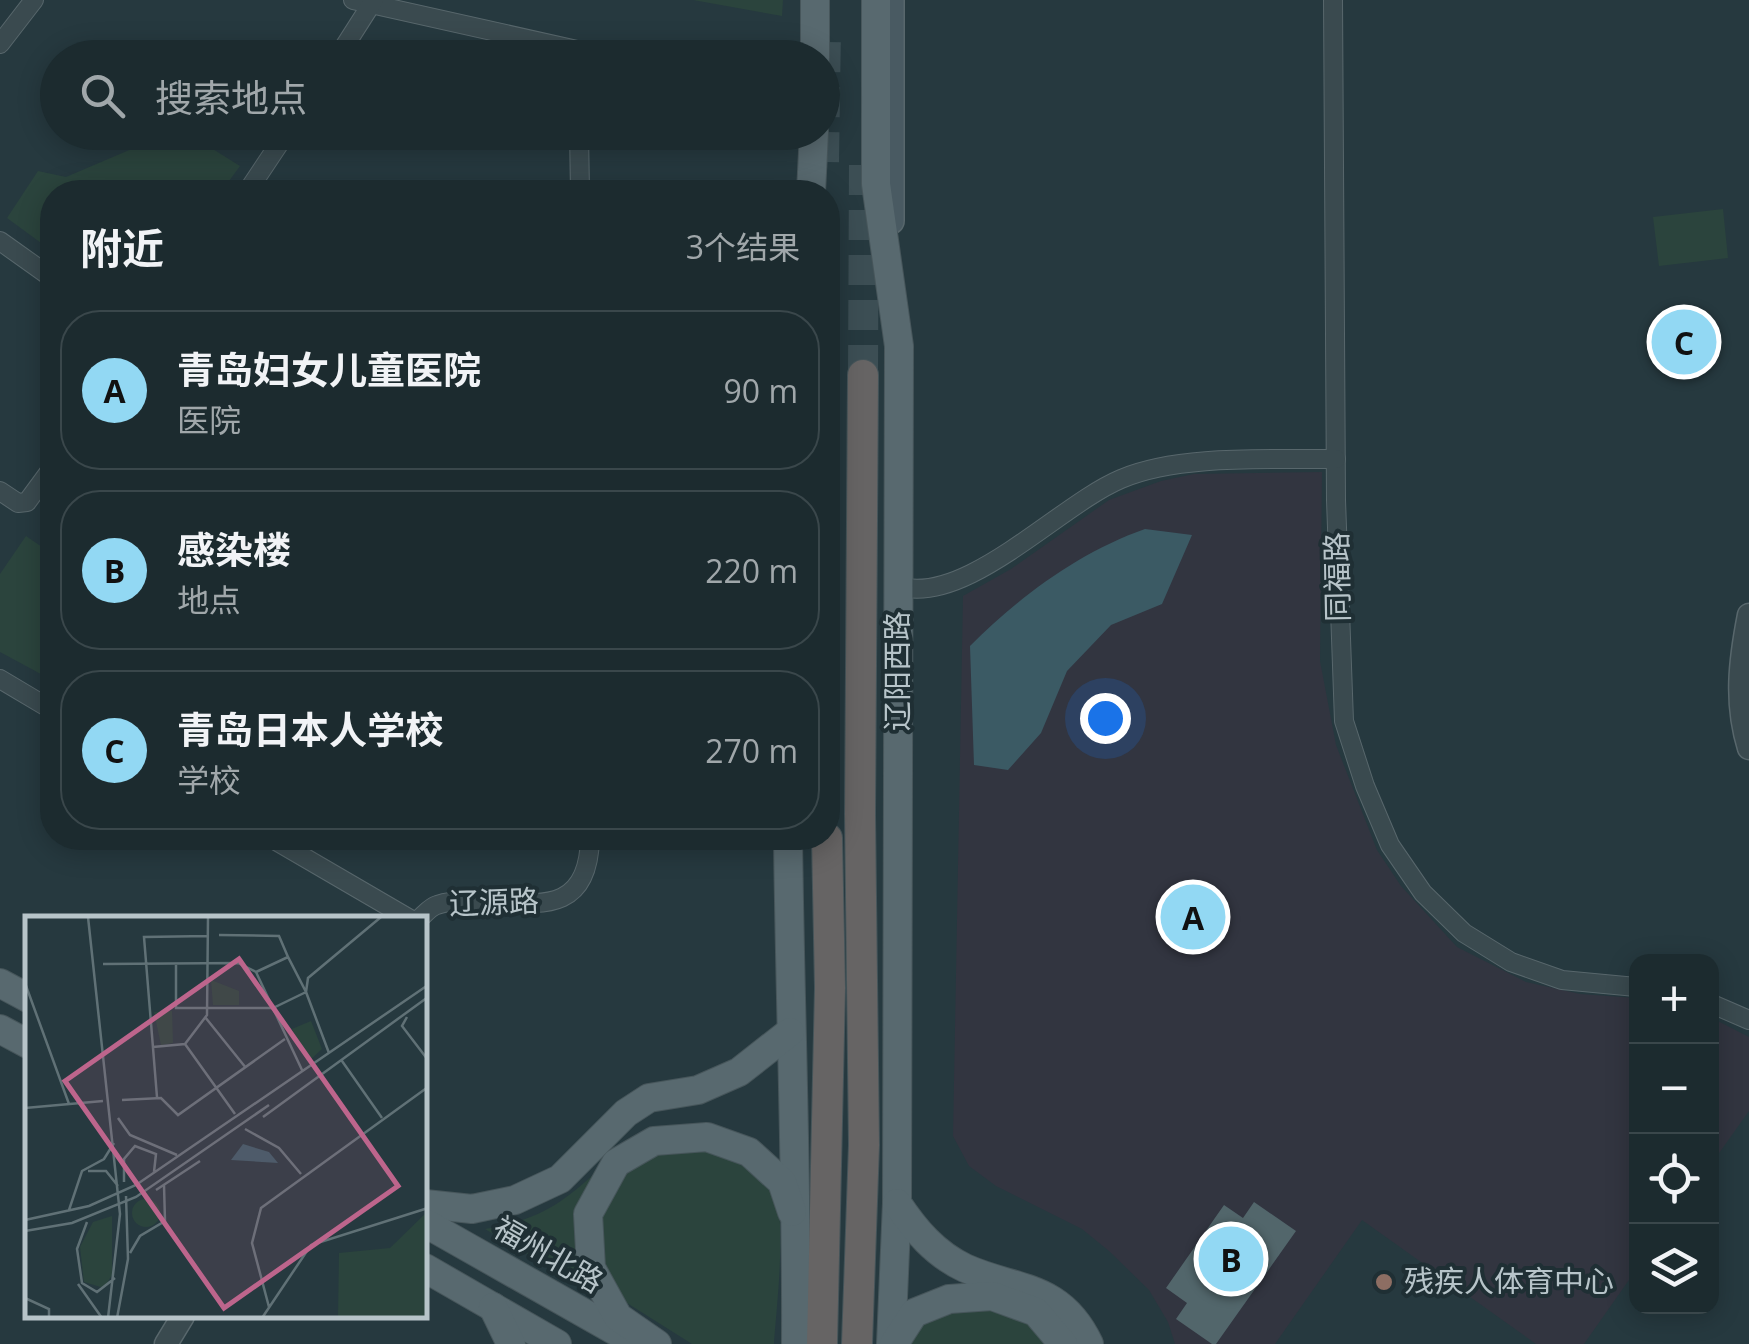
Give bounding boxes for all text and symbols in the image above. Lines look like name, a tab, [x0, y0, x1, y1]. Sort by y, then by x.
search box	[40, 40, 840, 150]
icon: search	[75, 68, 130, 123]
text: 搜索地点	[155, 71, 307, 123]
text: 附近	[80, 219, 164, 276]
text: 3个结果	[686, 225, 800, 268]
pin: C	[1652, 304, 1716, 380]
text: 青岛妇女儿童医院	[177, 343, 481, 395]
text: A	[103, 369, 126, 412]
text: 90 m	[723, 369, 798, 412]
text: 医院	[177, 398, 241, 441]
text: 感染楼	[177, 523, 291, 575]
street label: 同福路	[1315, 532, 1358, 622]
text: B	[104, 549, 125, 592]
text: 220 m	[705, 549, 798, 592]
text: 地点	[177, 578, 241, 621]
street label: 辽阳西路	[876, 611, 917, 731]
your location	[1080, 693, 1131, 744]
text: 青岛日本人学校	[177, 703, 443, 755]
text: C	[104, 729, 125, 772]
text: 270 m	[705, 729, 798, 772]
text: 学校	[177, 758, 241, 801]
street label: 辽源路	[448, 879, 540, 924]
pin: A	[1160, 880, 1226, 954]
inset map	[25, 916, 428, 1319]
map controls	[1629, 954, 1719, 1314]
button: +	[1629, 954, 1719, 1044]
button: −	[1629, 1044, 1719, 1134]
button: locate	[1629, 1134, 1719, 1224]
street label: 福州北路	[487, 1206, 611, 1301]
pin: B	[1198, 1222, 1264, 1296]
button: layers	[1629, 1224, 1719, 1314]
place label: 残疾人体育中心	[1404, 1260, 1614, 1301]
marker: 残疾人体育中心	[1373, 1271, 1395, 1293]

